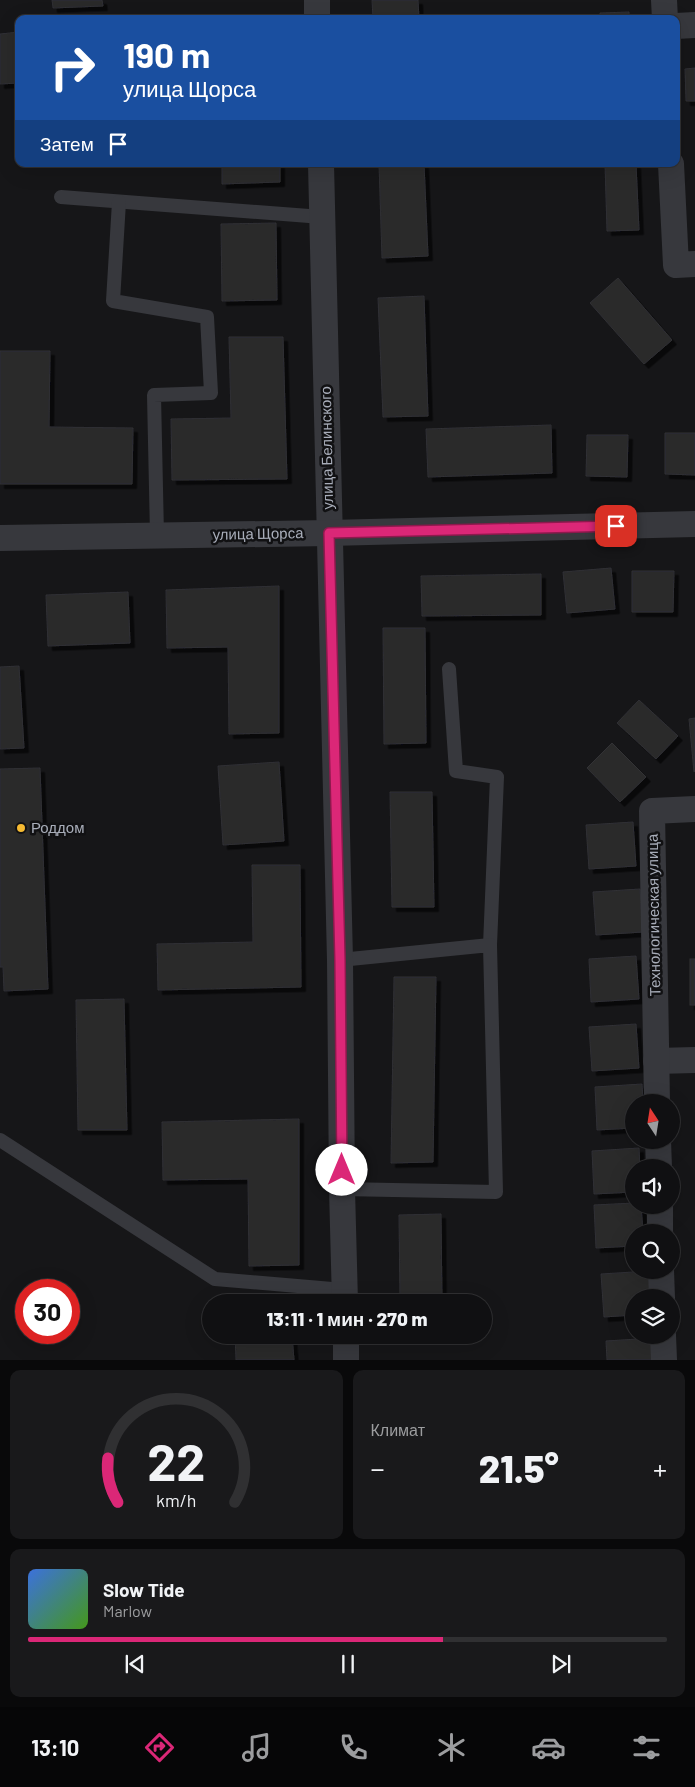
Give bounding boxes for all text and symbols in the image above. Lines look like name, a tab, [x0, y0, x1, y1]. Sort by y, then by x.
text: 190 m	[123, 33, 210, 75]
icon: right	[40, 35, 105, 100]
text: улица Щорса	[123, 75, 256, 101]
icon: arrive	[104, 130, 132, 158]
text: Затем	[40, 132, 94, 155]
street label: улица Белинского	[316, 386, 336, 510]
pin	[595, 505, 637, 547]
icon: arrive	[602, 512, 630, 540]
street label: улица Щорса	[212, 523, 304, 543]
place label: Роддом	[31, 818, 85, 836]
marker: Роддом	[15, 822, 27, 834]
street label: Технологическая улица	[643, 833, 663, 996]
north arrow	[625, 1094, 680, 1149]
map controls	[625, 1094, 680, 1344]
position arrow	[315, 1143, 367, 1195]
button: sound	[625, 1159, 680, 1214]
button: search	[625, 1224, 680, 1279]
speed limit sign: 30	[15, 1279, 80, 1344]
button: layers	[625, 1289, 680, 1344]
text: 13:11 · 1 мин · 270 m	[266, 1307, 428, 1330]
text: Климат	[371, 1420, 425, 1439]
text: 22	[147, 1429, 205, 1491]
text: 21.5°	[479, 1445, 559, 1491]
text: −	[371, 1451, 385, 1485]
text: +	[653, 1451, 667, 1485]
text: km/h	[156, 1489, 196, 1511]
text: Slow Tide	[103, 1578, 185, 1601]
text: Marlow	[103, 1601, 152, 1620]
icon: previous	[121, 1650, 149, 1678]
icon: pause	[334, 1650, 362, 1678]
icon: next	[547, 1650, 575, 1678]
icon: directions	[142, 1730, 177, 1765]
icon: music	[239, 1730, 274, 1765]
icon: phone	[336, 1730, 371, 1765]
icon: climate	[434, 1730, 469, 1765]
icon: car	[531, 1730, 566, 1765]
icon: filters	[629, 1730, 664, 1765]
text: 13:10	[31, 1734, 79, 1760]

